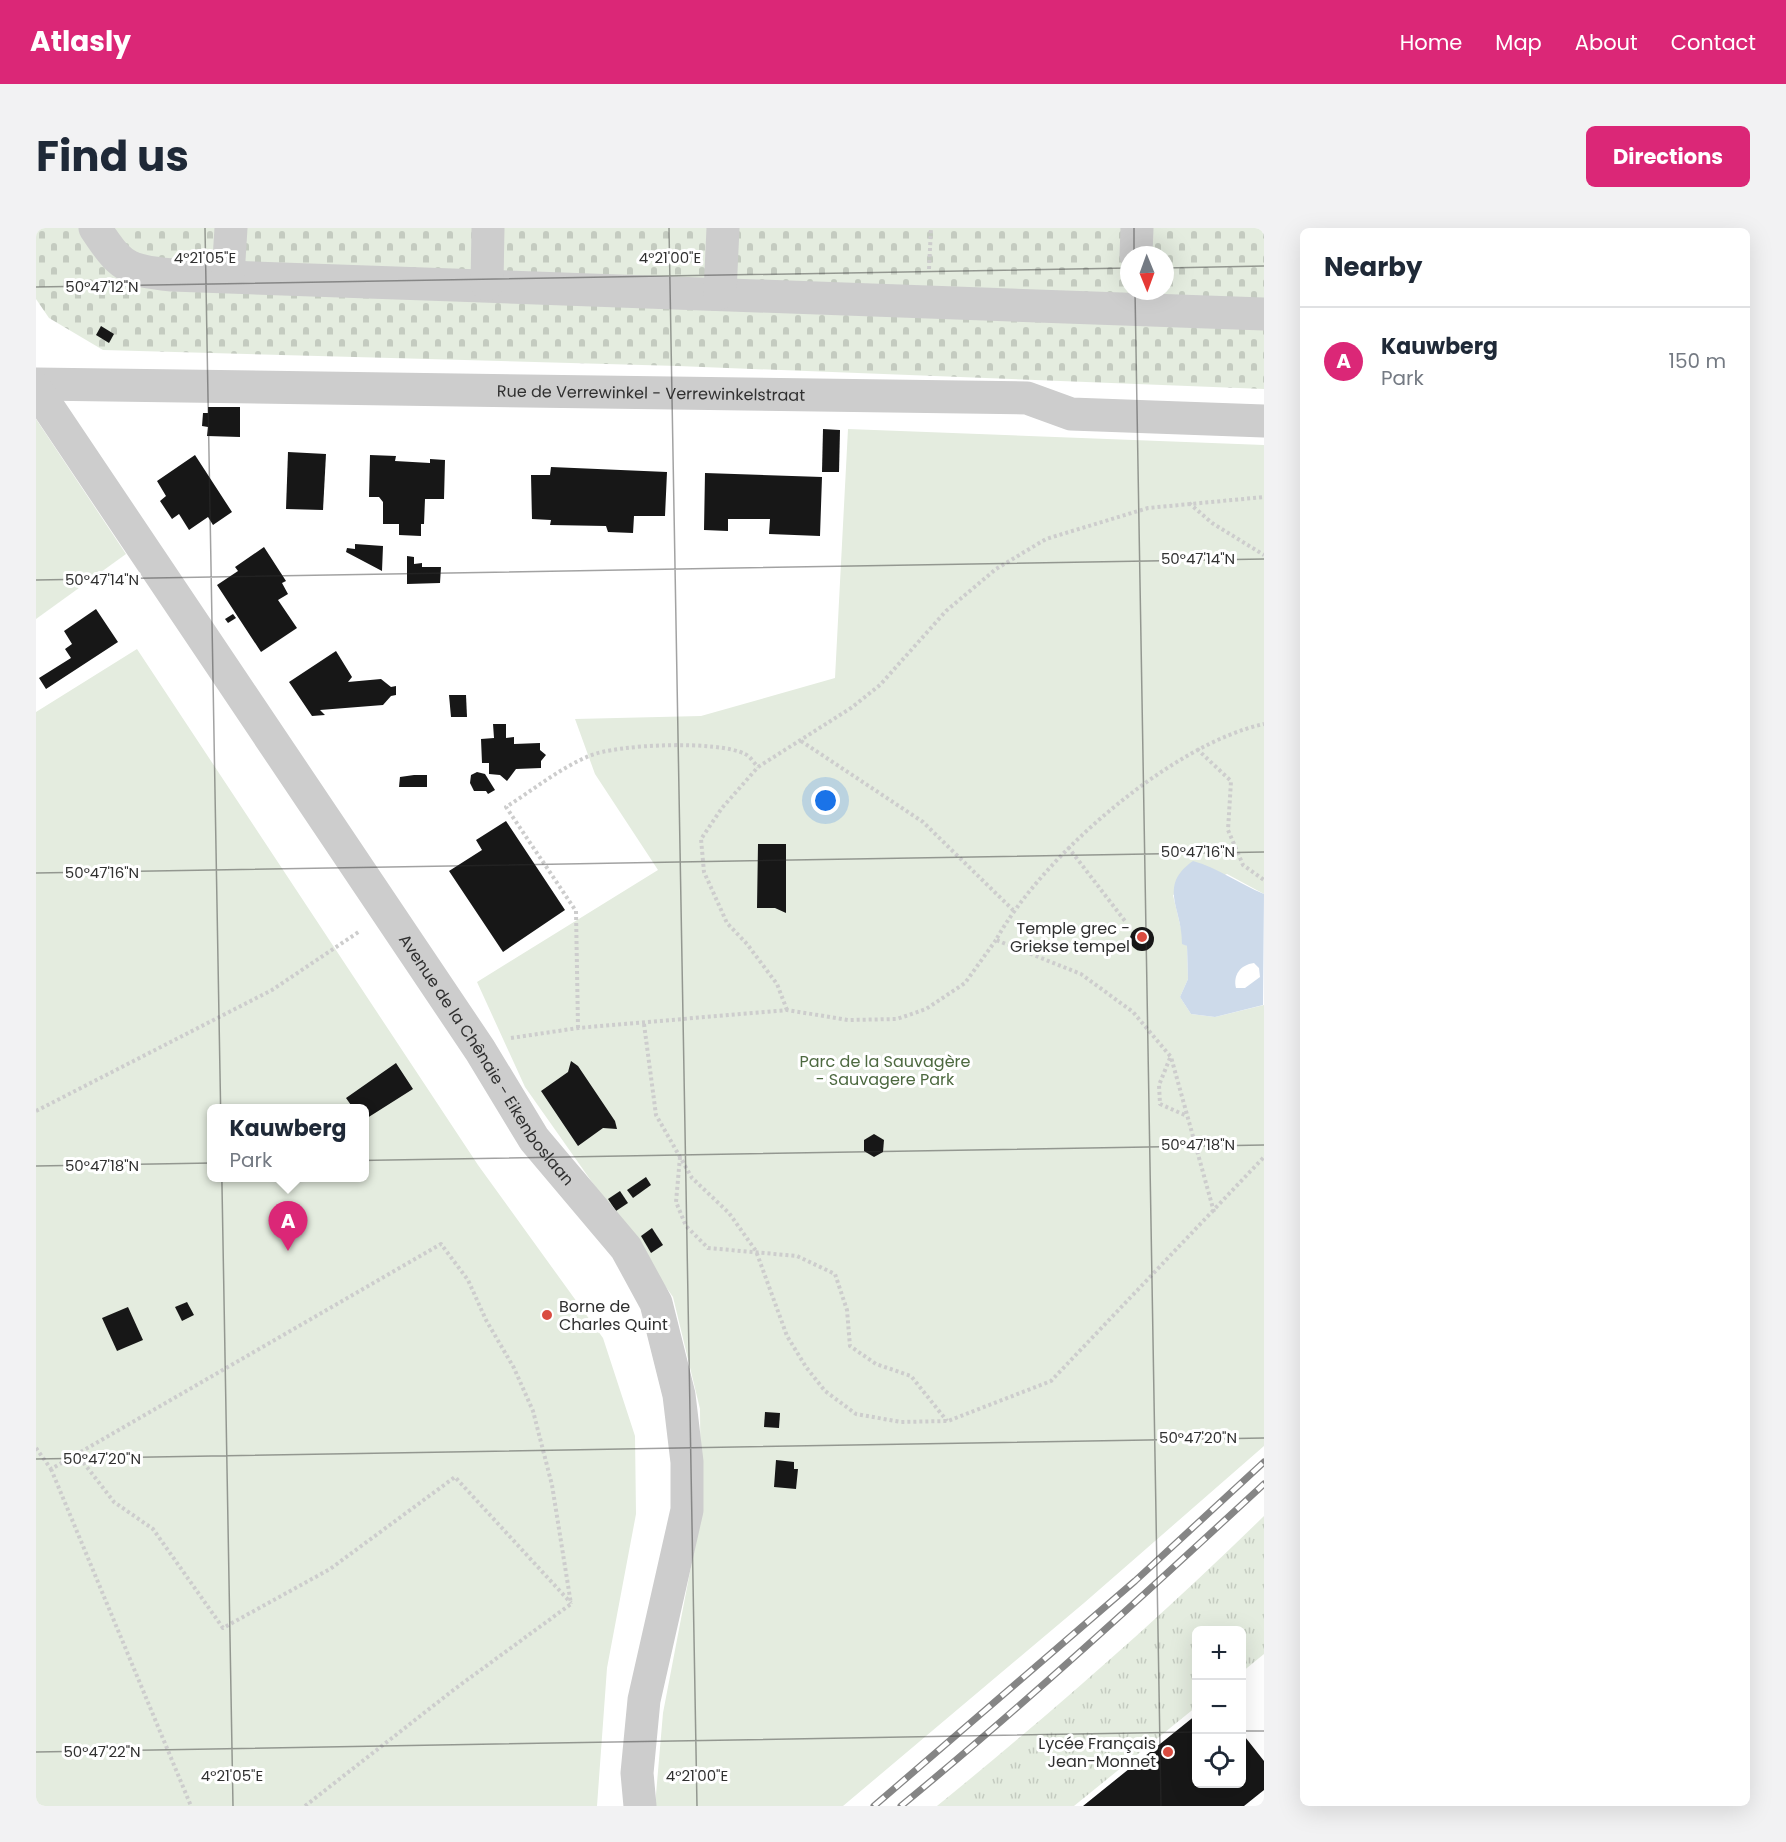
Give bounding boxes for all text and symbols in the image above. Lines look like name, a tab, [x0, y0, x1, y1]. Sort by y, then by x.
text: Atlasly	[30, 22, 131, 61]
text: Home	[1400, 28, 1462, 57]
text: Map	[1495, 28, 1542, 57]
text: About	[1575, 28, 1638, 57]
text: Contact	[1671, 28, 1756, 57]
button: Directions	[1586, 126, 1750, 187]
text: Find us	[36, 127, 189, 186]
north arrow	[1120, 246, 1174, 300]
text: 4°21'05"E	[174, 247, 236, 268]
text: 4°21'00"E	[639, 247, 701, 268]
text: Nearby	[1324, 249, 1422, 285]
text: 50°47'12"N	[65, 276, 139, 297]
text: Kauwberg	[1381, 331, 1498, 362]
text: A	[1336, 347, 1351, 375]
text: 150 m	[1669, 347, 1726, 375]
text: Park	[1381, 364, 1424, 392]
street label: Rue de Verrewinkel - Verrewinkelstraat	[497, 380, 805, 407]
text: 50°47'14"N	[1161, 548, 1235, 569]
text: 50°47'14"N	[65, 569, 139, 590]
your location	[811, 786, 840, 815]
text: 50°47'16"N	[1161, 841, 1235, 862]
text: 50°47'16"N	[65, 862, 139, 883]
place label: Temple grec - Griekse tempel	[1010, 917, 1130, 958]
street label: Avenue de la Chênaie - Eikenboslaan	[393, 929, 579, 1190]
marker: Temple grec - Griekse tempel	[1135, 930, 1149, 944]
park label: Parc de la Sauvagère - Sauvagere Park	[800, 1050, 971, 1091]
popup	[207, 1104, 369, 1182]
text: Kauwberg	[230, 1113, 347, 1144]
text: 50°47'18"N	[1161, 1134, 1235, 1155]
text: Park	[230, 1146, 272, 1174]
text: 50°47'18"N	[65, 1155, 139, 1176]
pin: A	[268, 1202, 308, 1251]
place label: Borne de Charles Quint	[559, 1295, 668, 1336]
marker: Borne de Charles Quint	[540, 1308, 554, 1322]
text: 50°47'20"N	[1159, 1427, 1237, 1448]
text: 50°47'20"N	[63, 1448, 141, 1469]
map controls	[1192, 1626, 1246, 1788]
button: +	[1192, 1626, 1246, 1680]
button: −	[1192, 1680, 1246, 1734]
place label: Lycée Français Jean-Monnet	[1038, 1732, 1156, 1773]
button: locate	[1192, 1734, 1246, 1788]
text: 50°47'22"N	[63, 1741, 141, 1762]
marker: Lycée Français Jean-Monnet	[1161, 1745, 1175, 1759]
text: 4°21'05"E	[201, 1765, 263, 1786]
text: 4°21'00"E	[666, 1765, 728, 1786]

